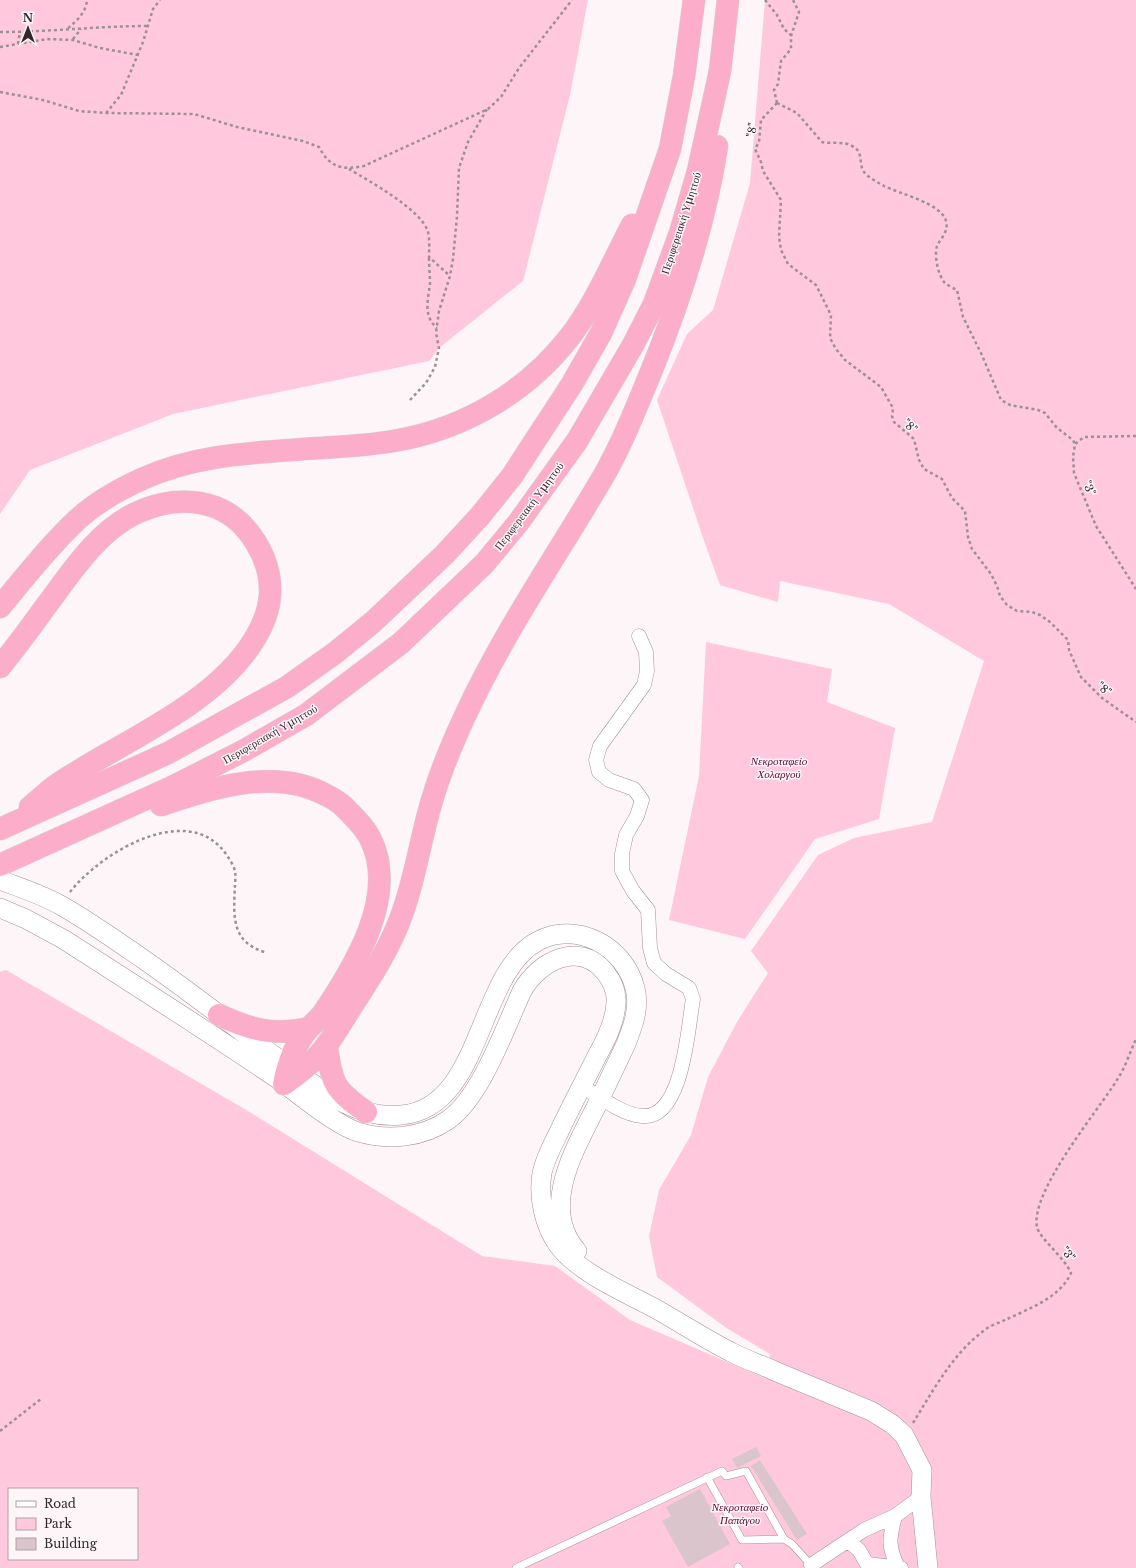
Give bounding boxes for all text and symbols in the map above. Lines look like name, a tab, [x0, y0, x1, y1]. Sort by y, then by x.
north arrow	[8, 8, 48, 48]
text: N	[23, 11, 34, 25]
street label: "8"	[744, 122, 760, 138]
street label: Περιφερειακή Υμηττού	[658, 170, 704, 276]
street label: "8"	[900, 416, 920, 436]
street label: Περιφερειακή Υμηττού	[491, 459, 567, 553]
street label: "3"	[1080, 478, 1098, 498]
street label: "8"	[1094, 679, 1114, 699]
street label: Περιφερειακή Υμηττού	[220, 701, 320, 767]
park label: Νεκροταφείο Χολαργού	[750, 754, 808, 781]
street label: "3"	[1058, 1244, 1078, 1264]
legend	[8, 1488, 138, 1560]
text: Road	[44, 1496, 76, 1511]
park label: Νεκροταφείο Παπάγου	[711, 1500, 769, 1527]
text: Park	[44, 1516, 72, 1531]
text: Building	[44, 1536, 98, 1551]

